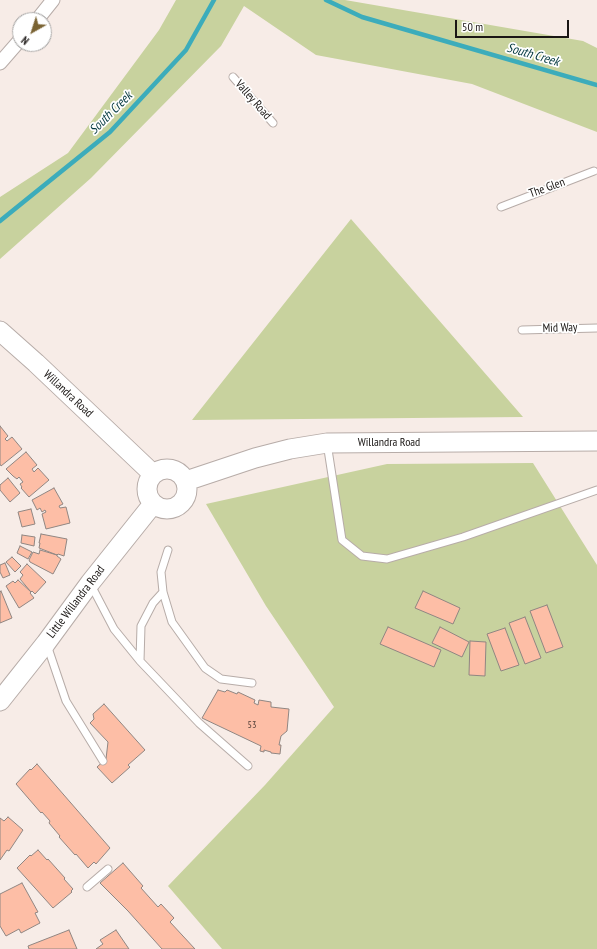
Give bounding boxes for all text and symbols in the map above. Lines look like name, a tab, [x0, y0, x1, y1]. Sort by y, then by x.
north arrow	[12, 12, 52, 52]
scale bar	[457, 12, 571, 38]
text: 50 m	[462, 19, 483, 34]
text: N	[18, 33, 32, 48]
water label: South Creek	[505, 40, 561, 70]
street label: Valley Road	[232, 77, 274, 123]
water label: South Creek	[86, 88, 136, 138]
street label: The Glen	[527, 175, 567, 201]
street label: Mid Way	[542, 320, 578, 336]
street label: Willandra Road	[40, 367, 96, 421]
street label: Willandra Road	[358, 436, 420, 450]
street label: Little Willandra Road	[44, 563, 108, 641]
house number: 53	[248, 719, 256, 731]

